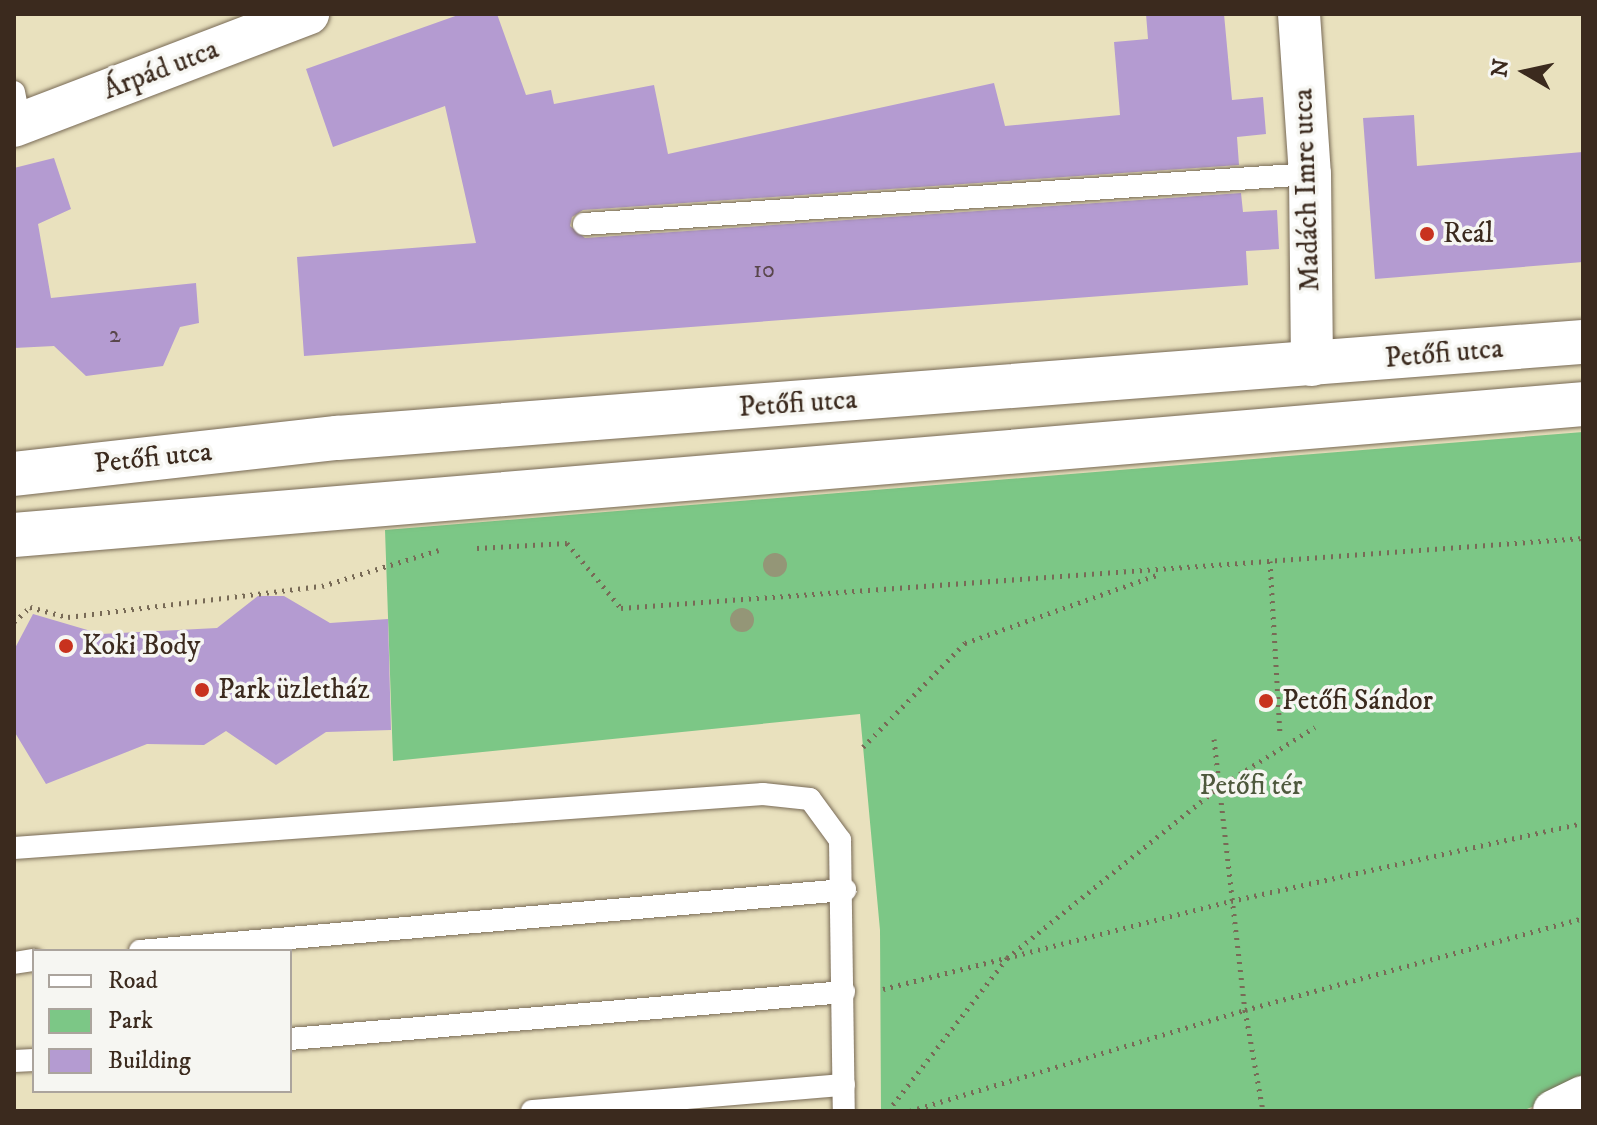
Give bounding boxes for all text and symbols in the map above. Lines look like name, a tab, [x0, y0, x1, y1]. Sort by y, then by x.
north arrow	[1485, 32, 1565, 112]
street label: Árpád utca	[99, 33, 223, 107]
text: N	[1486, 57, 1516, 79]
street label: Madách Imre utca	[1287, 88, 1327, 292]
place label: Reál	[1443, 217, 1493, 251]
marker: Reál	[1418, 225, 1436, 243]
house number: 10	[753, 257, 775, 285]
house number: 2	[109, 322, 121, 350]
street label: Petőfi utca	[1384, 332, 1504, 376]
street label: Petőfi utca	[738, 383, 858, 425]
street label: Petőfi utca	[92, 435, 214, 481]
place label: Koki Body	[82, 629, 200, 663]
marker: Koki Body	[57, 637, 75, 655]
place label: Park üzletház	[218, 673, 370, 707]
marker: Park üzletház	[193, 681, 211, 699]
place label: Petőfi Sándor	[1282, 684, 1433, 718]
marker: Petőfi Sándor	[1257, 692, 1275, 710]
park label: Petőfi tér	[1200, 769, 1302, 803]
legend	[32, 949, 292, 1093]
text: Road	[108, 966, 158, 996]
text: Park	[108, 1006, 153, 1036]
text: Building	[108, 1046, 191, 1076]

